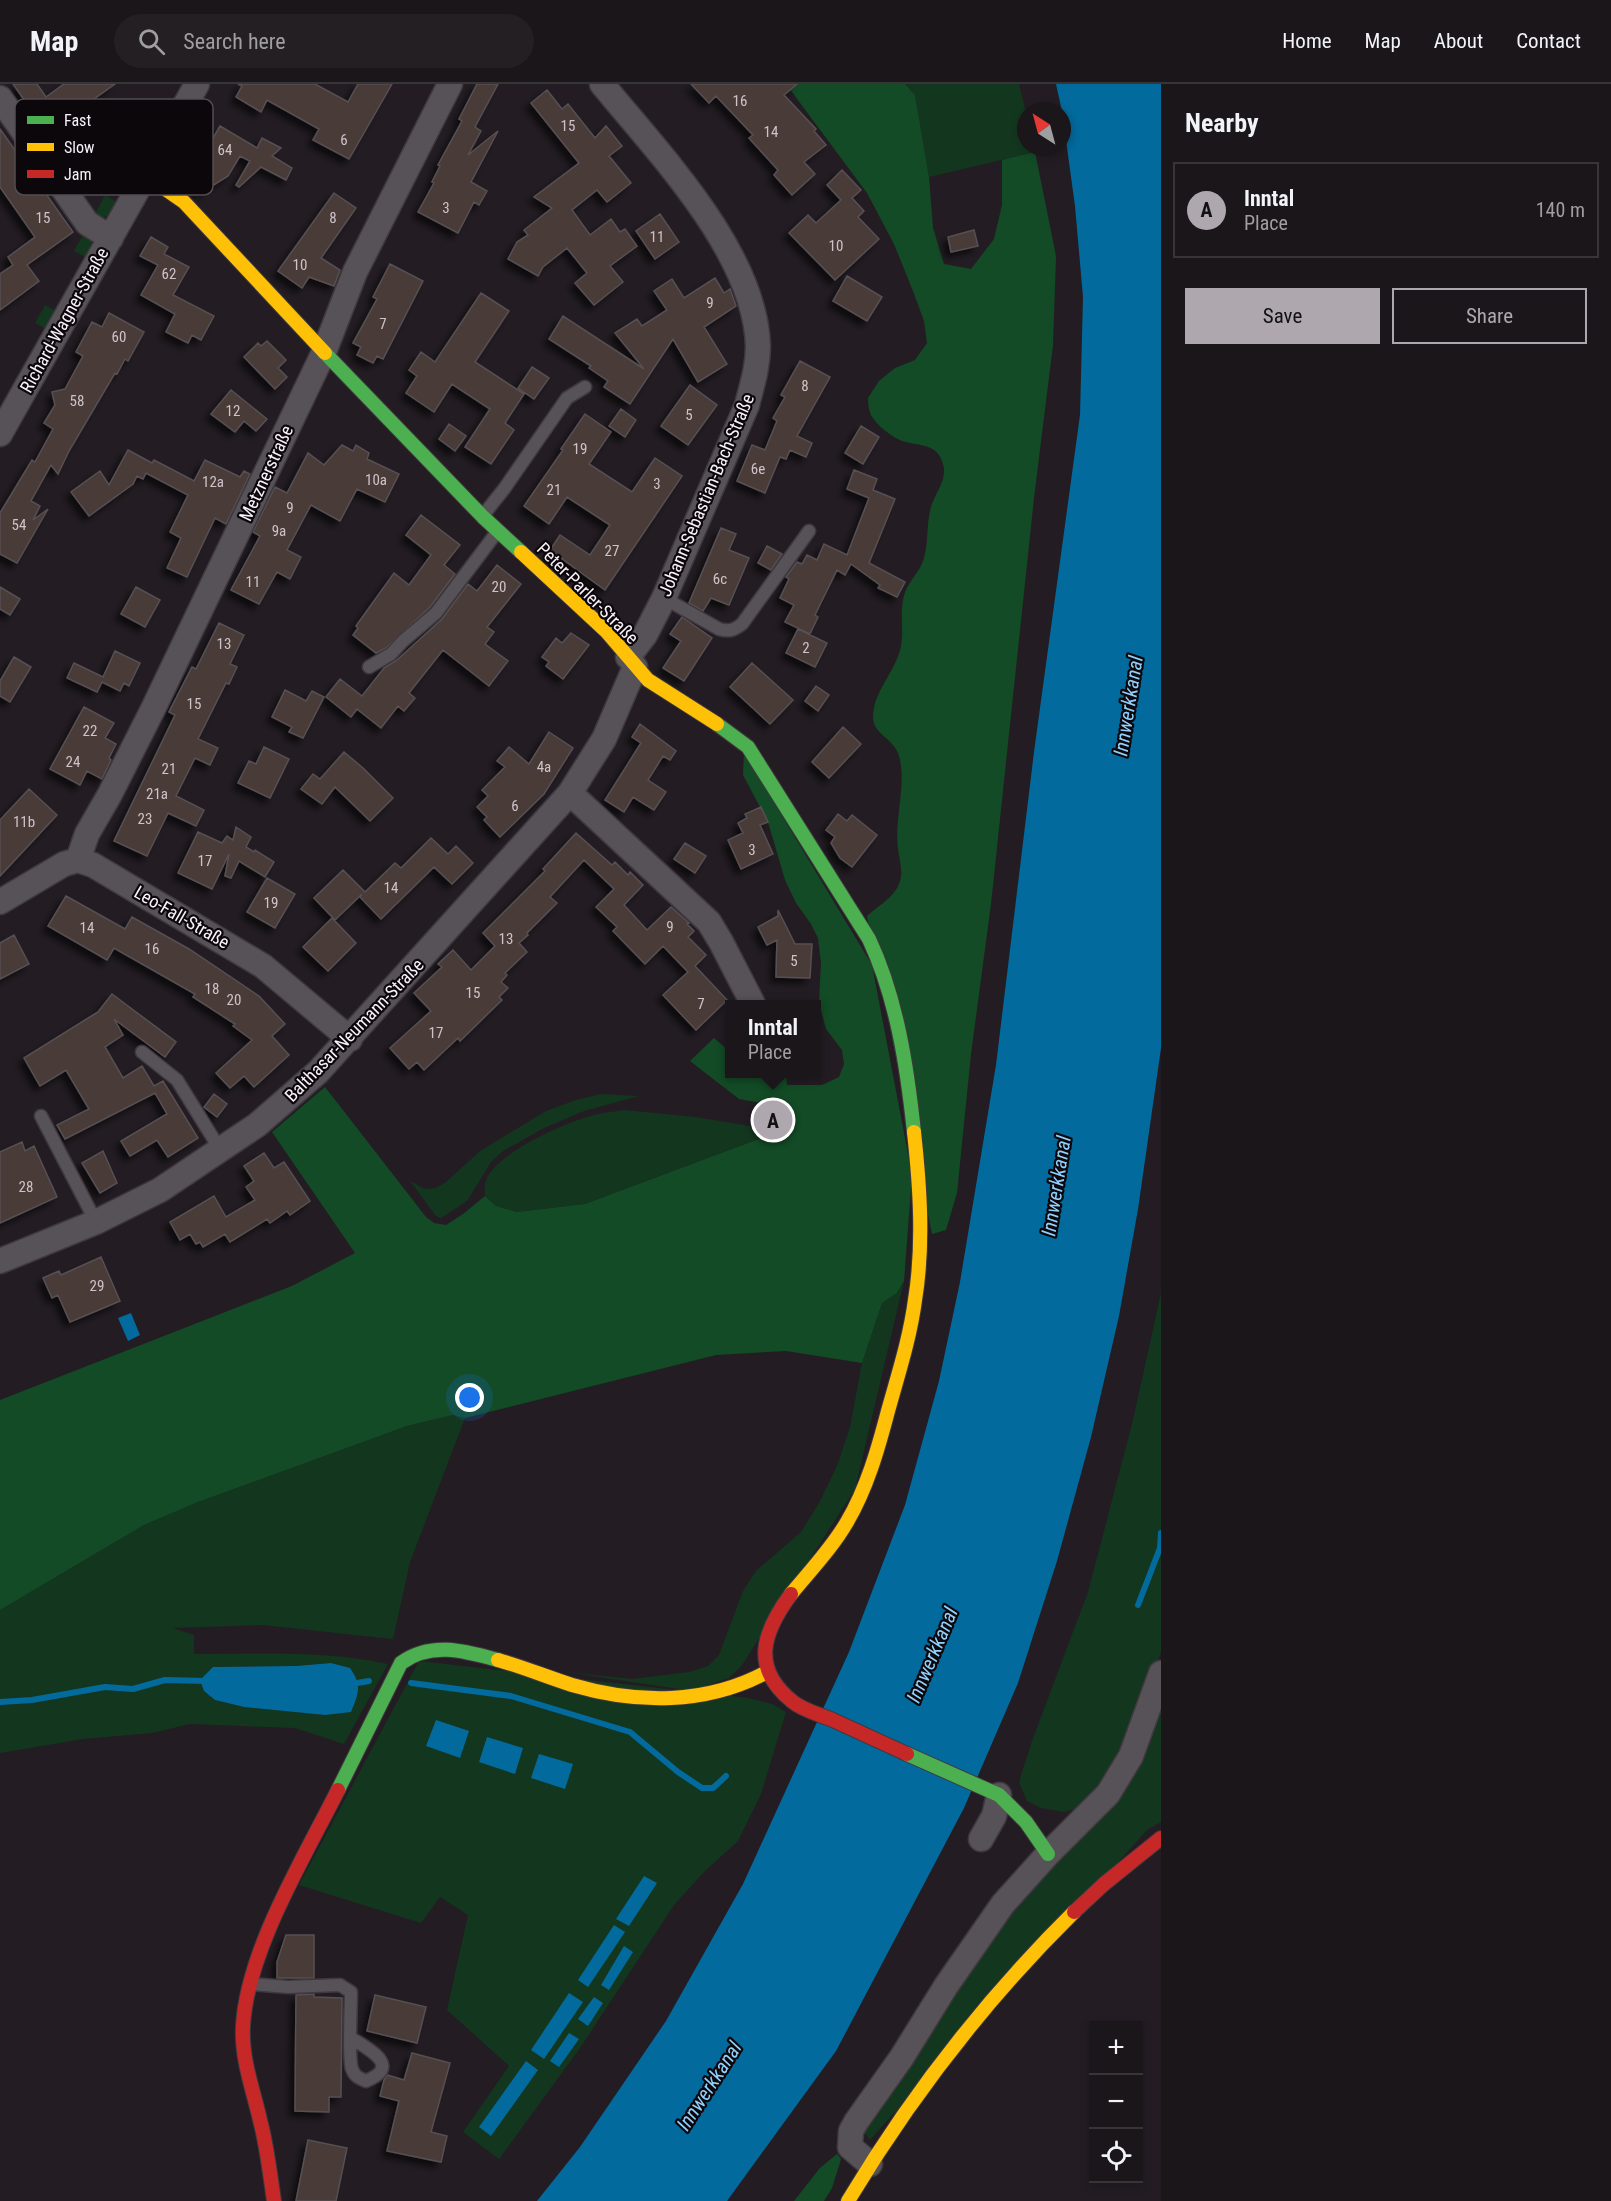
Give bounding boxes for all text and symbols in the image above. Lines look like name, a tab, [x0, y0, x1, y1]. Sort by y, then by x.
search box	[114, 14, 534, 68]
text: Map	[30, 25, 78, 58]
icon: search	[135, 25, 168, 58]
text: Search here	[183, 29, 286, 54]
text: Home	[1282, 29, 1332, 53]
text: Map	[1365, 29, 1401, 53]
text: About	[1434, 29, 1483, 53]
text: Contact	[1516, 29, 1581, 53]
house number: 16	[733, 92, 747, 110]
legend	[15, 99, 213, 195]
north arrow	[1017, 102, 1071, 156]
text: Nearby	[1185, 108, 1259, 138]
text: Fast	[64, 111, 91, 130]
house number: 15	[561, 117, 575, 135]
house number: 14	[764, 123, 778, 141]
house number: 6	[340, 131, 348, 149]
text: Slow	[64, 138, 94, 157]
house number: 64	[218, 141, 232, 159]
text: Jam	[64, 165, 91, 184]
text: Inntal	[1244, 186, 1294, 211]
text: A	[1201, 198, 1212, 222]
text: 140 m	[1536, 198, 1585, 222]
house number: 3	[442, 199, 450, 217]
house number: 15	[36, 209, 50, 227]
house number: 8	[329, 209, 337, 227]
text: Place	[1244, 211, 1288, 235]
house number: 11	[650, 228, 664, 246]
house number: 10	[829, 237, 843, 255]
street label: Richard-Wagner-Straße	[15, 244, 113, 396]
house number: 10	[293, 256, 307, 274]
house number: 62	[162, 265, 176, 283]
button: Save	[1185, 288, 1380, 344]
button: Share	[1392, 288, 1587, 344]
house number: 9	[706, 294, 714, 312]
house number: 7	[379, 315, 387, 333]
house number: 60	[112, 328, 126, 346]
house number: 8	[801, 377, 809, 395]
street label: Johann-Sebastian-Bach-Straße	[654, 391, 758, 599]
house number: 58	[70, 392, 84, 410]
house number: 12	[226, 402, 240, 420]
house number: 5	[685, 406, 693, 424]
street label: Metznerstraße	[235, 422, 297, 524]
house number: 19	[573, 440, 587, 458]
house number: 6e	[751, 460, 765, 478]
house number: 10a	[365, 471, 387, 489]
house number: 12a	[202, 473, 224, 491]
house number: 3	[653, 475, 661, 493]
house number: 21	[547, 481, 561, 499]
house number: 9	[286, 499, 294, 517]
house number: 54	[12, 516, 26, 534]
house number: 9a	[272, 522, 286, 540]
street label: Peter-Parler-Straße	[533, 538, 643, 648]
house number: 27	[605, 542, 619, 560]
house number: 6c	[713, 570, 727, 588]
house number: 11	[246, 573, 260, 591]
house number: 20	[492, 578, 506, 596]
house number: 13	[217, 635, 231, 653]
house number: 2	[802, 639, 810, 657]
water label: Innwerkkanal	[1108, 654, 1148, 758]
house number: 15	[187, 695, 201, 713]
house number: 22	[83, 722, 97, 740]
house number: 24	[66, 753, 80, 771]
house number: 4a	[537, 758, 551, 776]
house number: 21	[162, 760, 176, 778]
house number: 21a	[146, 785, 168, 803]
house number: 6	[511, 797, 519, 815]
house number: 23	[138, 810, 152, 828]
house number: 11b	[13, 813, 35, 831]
house number: 3	[748, 841, 756, 859]
house number: 17	[198, 852, 212, 870]
house number: 14	[384, 879, 398, 897]
street label: Leo-Fall-Straße	[131, 881, 233, 953]
house number: 19	[264, 894, 278, 912]
house number: 9	[666, 918, 674, 936]
house number: 14	[80, 919, 94, 937]
house number: 13	[499, 930, 513, 948]
house number: 16	[145, 940, 159, 958]
house number: 5	[790, 952, 798, 970]
street label: Balthasar-Neumann-Straße	[280, 954, 428, 1106]
house number: 18	[205, 980, 219, 998]
house number: 15	[466, 984, 480, 1002]
house number: 20	[227, 991, 241, 1009]
house number: 7	[697, 995, 705, 1013]
popup	[725, 1000, 821, 1078]
text: Inntal	[748, 1015, 798, 1040]
house number: 17	[429, 1024, 443, 1042]
text: Place	[748, 1040, 792, 1064]
pin: A	[754, 1098, 792, 1142]
water label: Innwerkkanal	[1036, 1134, 1076, 1238]
house number: 28	[19, 1178, 33, 1196]
house number: 29	[90, 1277, 104, 1295]
your location	[455, 1383, 484, 1412]
water label: Innwerkkanal	[901, 1603, 963, 1706]
map controls	[1089, 2021, 1143, 2183]
button: +	[1089, 2021, 1143, 2075]
water label: Innwerkkanal	[671, 2037, 747, 2135]
button: −	[1089, 2075, 1143, 2129]
button: locate	[1089, 2129, 1143, 2183]

